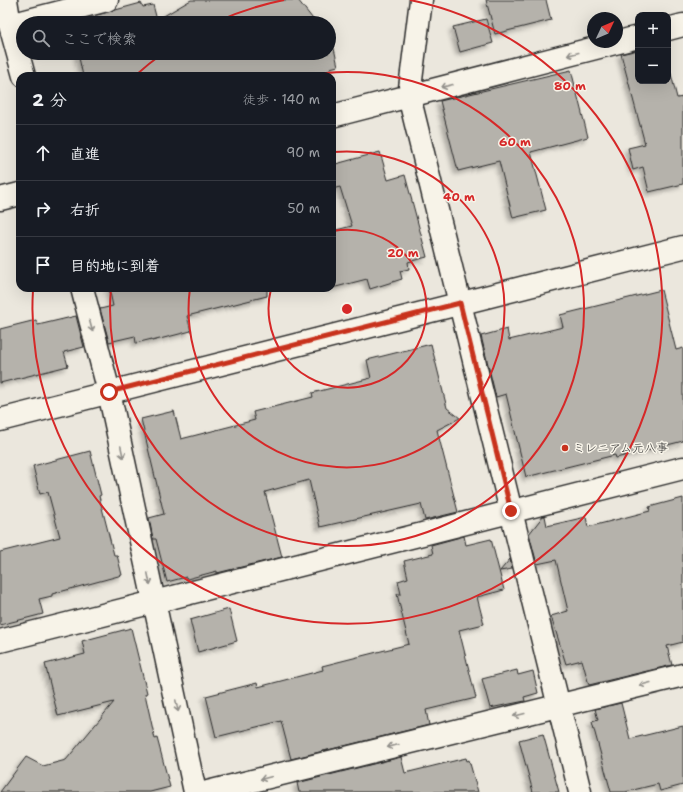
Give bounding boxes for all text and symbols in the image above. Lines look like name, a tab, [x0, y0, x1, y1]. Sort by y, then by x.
north arrow	[587, 12, 623, 48]
map controls	[635, 12, 671, 84]
button: +	[635, 12, 671, 48]
search box	[16, 16, 336, 60]
icon: search	[30, 27, 52, 49]
text: ここで検索	[62, 29, 137, 49]
button: −	[635, 48, 671, 84]
one-way arrow	[567, 51, 580, 58]
text: 80 m	[554, 78, 586, 94]
one-way arrow	[441, 83, 454, 91]
text: 2 分	[32, 89, 67, 111]
text: 徒歩 · 140 m	[243, 91, 320, 108]
text: 60 m	[499, 134, 531, 150]
icon: ahead	[32, 142, 54, 164]
text: 直進	[70, 144, 100, 164]
text: 90 m	[286, 144, 320, 161]
text: 40 m	[443, 189, 475, 205]
icon: right	[32, 198, 54, 220]
text: 右折	[70, 200, 100, 220]
text: 50 m	[287, 200, 320, 217]
text: 20 m	[387, 245, 419, 261]
icon: arrive	[32, 254, 54, 276]
text: 目的地に到着	[70, 256, 160, 276]
centre of rings	[340, 302, 354, 316]
one-way arrow	[88, 319, 96, 332]
route start	[100, 383, 118, 401]
place label: ミレニアム元八事	[573, 440, 668, 456]
marker: ミレニアム元八事	[560, 443, 570, 453]
one-way arrow	[118, 445, 126, 458]
route end	[502, 502, 520, 520]
one-way arrow	[146, 572, 154, 585]
one-way arrow	[639, 681, 652, 689]
one-way arrow	[173, 699, 181, 712]
one-way arrow	[513, 712, 526, 720]
one-way arrow	[386, 743, 399, 751]
one-way arrow	[260, 774, 273, 782]

